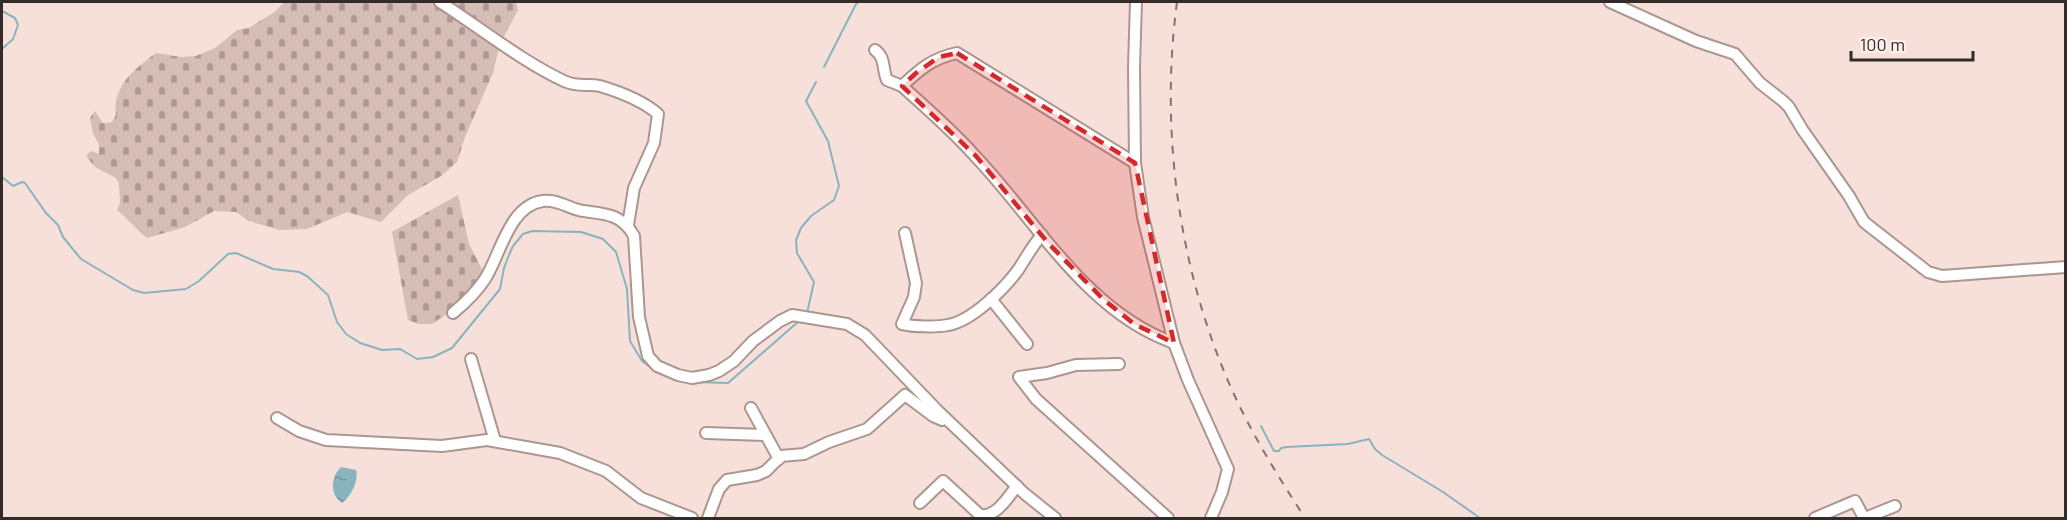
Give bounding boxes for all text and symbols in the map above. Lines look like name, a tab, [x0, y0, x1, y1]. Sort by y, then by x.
scale bar	[1851, 24, 1972, 62]
text: 100 m	[1860, 33, 1905, 55]

